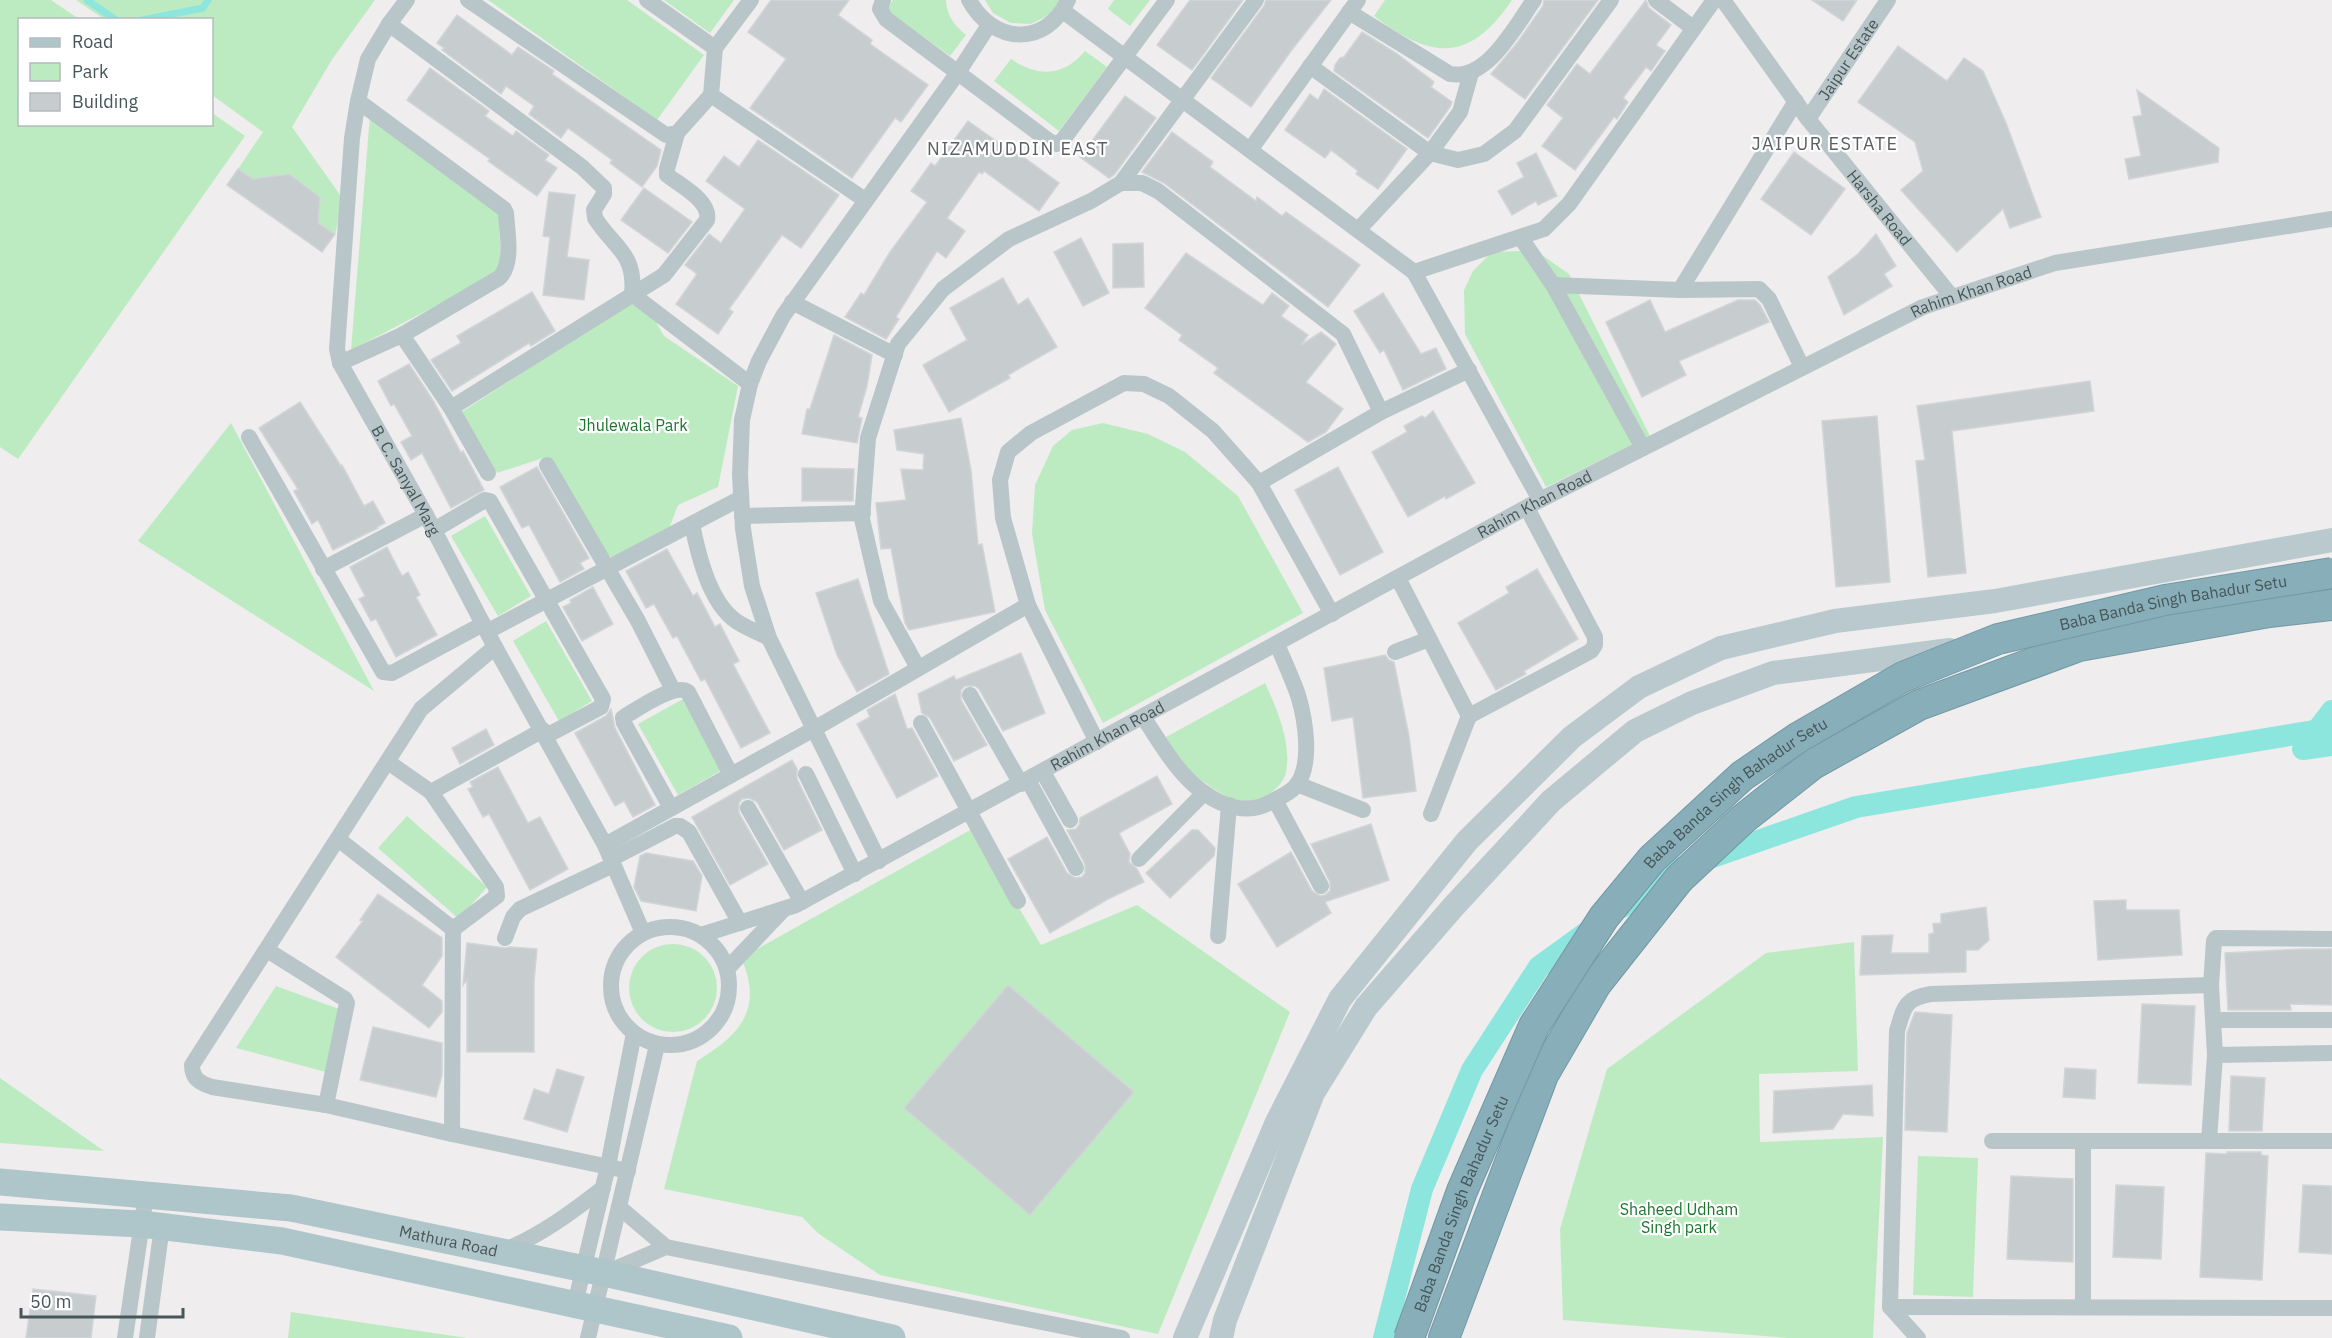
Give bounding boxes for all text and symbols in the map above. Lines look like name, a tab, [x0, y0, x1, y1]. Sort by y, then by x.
street label: Jaipur Estate	[1814, 14, 1883, 104]
legend	[18, 18, 213, 126]
text: Road	[72, 30, 113, 53]
text: Park	[72, 60, 109, 83]
text: Building	[72, 90, 139, 113]
district label: JAIPUR ESTATE	[1751, 132, 1899, 155]
district label: NIZAMUDDIN EAST	[927, 137, 1109, 160]
street label: Harsha Road	[1843, 165, 1916, 249]
street label: Rahim Khan Road	[1907, 261, 2034, 322]
park label: Jhulewala Park	[578, 415, 688, 435]
street label: B. C. Sanyal Marg	[367, 422, 445, 539]
street label: Rahim Khan Road	[1474, 466, 1595, 542]
street label: Baba Banda Singh Bahadur Setu	[2057, 570, 2288, 634]
street label: Rahim Khan Road	[1047, 696, 1168, 775]
street label: Baba Banda Singh Bahadur Setu	[1639, 713, 1831, 872]
street label: Baba Banda Singh Bahadur Setu	[1409, 1092, 1513, 1315]
park label: Shaheed Udham Singh park	[1620, 1199, 1738, 1237]
street label: Mathura Road	[397, 1221, 500, 1261]
scale bar	[21, 1281, 183, 1319]
text: 50 m	[30, 1290, 72, 1313]

